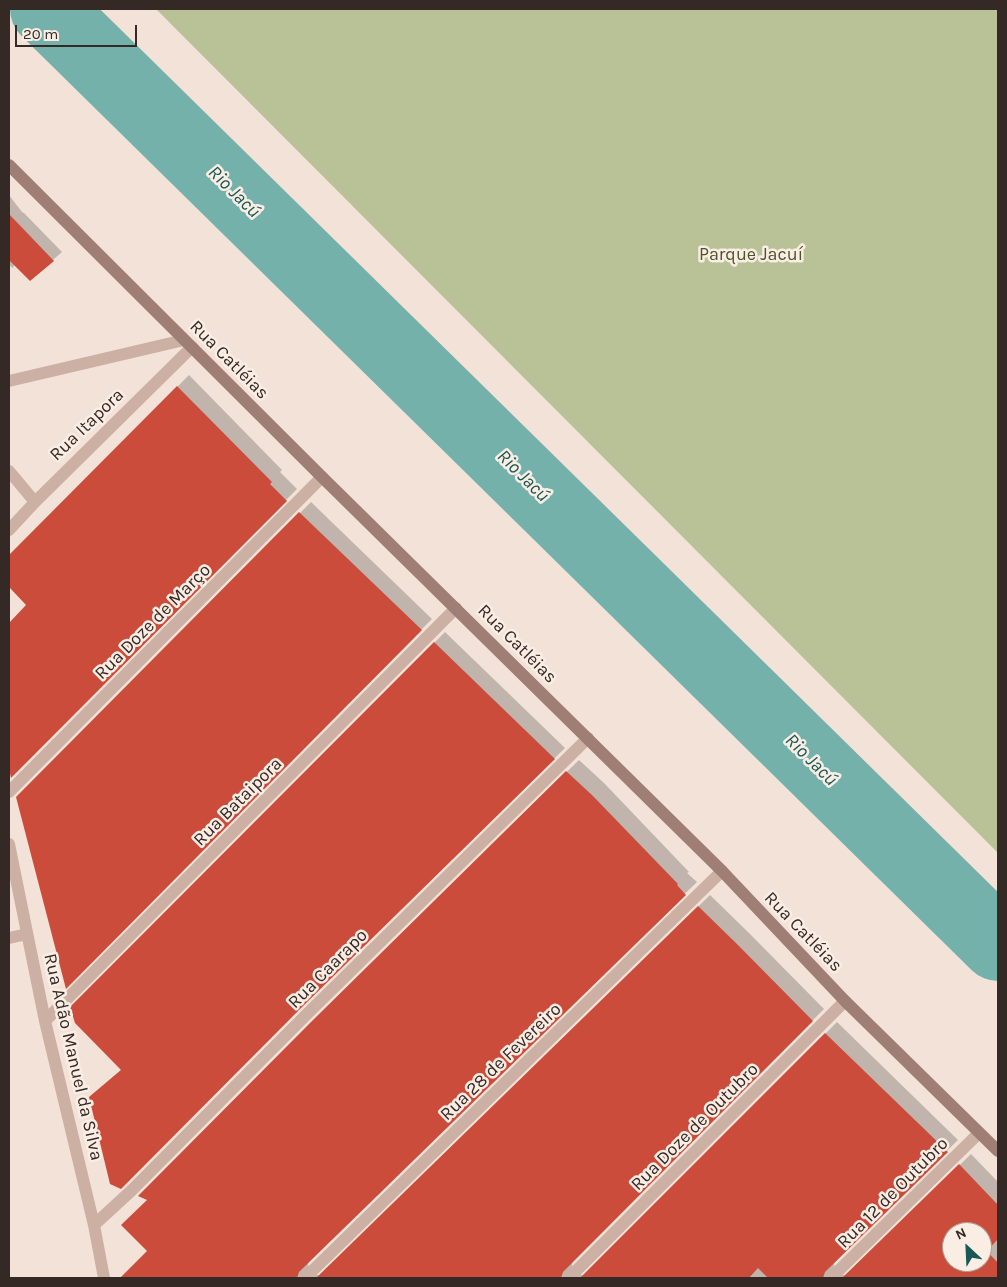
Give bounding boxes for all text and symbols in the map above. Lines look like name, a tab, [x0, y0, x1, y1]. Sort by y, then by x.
scale bar	[18, 15, 140, 47]
text: 20 m	[23, 25, 58, 43]
water label: Rio Jacú	[203, 161, 265, 223]
park label: Parque Jacuí	[699, 244, 803, 266]
street label: Rua Catléias	[185, 316, 273, 404]
street label: Rua Itapora	[45, 384, 129, 466]
water label: Rio Jacú	[492, 445, 554, 507]
street label: Rua Doze de Março	[91, 560, 215, 684]
street label: Rua Catléias	[473, 600, 561, 688]
water label: Rio Jacú	[780, 729, 842, 791]
street label: Rua Bataipora	[189, 753, 287, 851]
street label: Rua Catléias	[760, 888, 846, 976]
street label: Rua Caarapo	[284, 925, 372, 1013]
street label: Rua Adão Manuel da Silva	[39, 951, 107, 1163]
street label: Rua 28 de Fevereiro	[436, 999, 566, 1125]
street label: Rua Doze de Outubro	[627, 1059, 763, 1195]
street label: Rua 12 de Outubro	[833, 1133, 953, 1253]
north arrow	[942, 1222, 992, 1272]
text: N	[953, 1224, 969, 1244]

